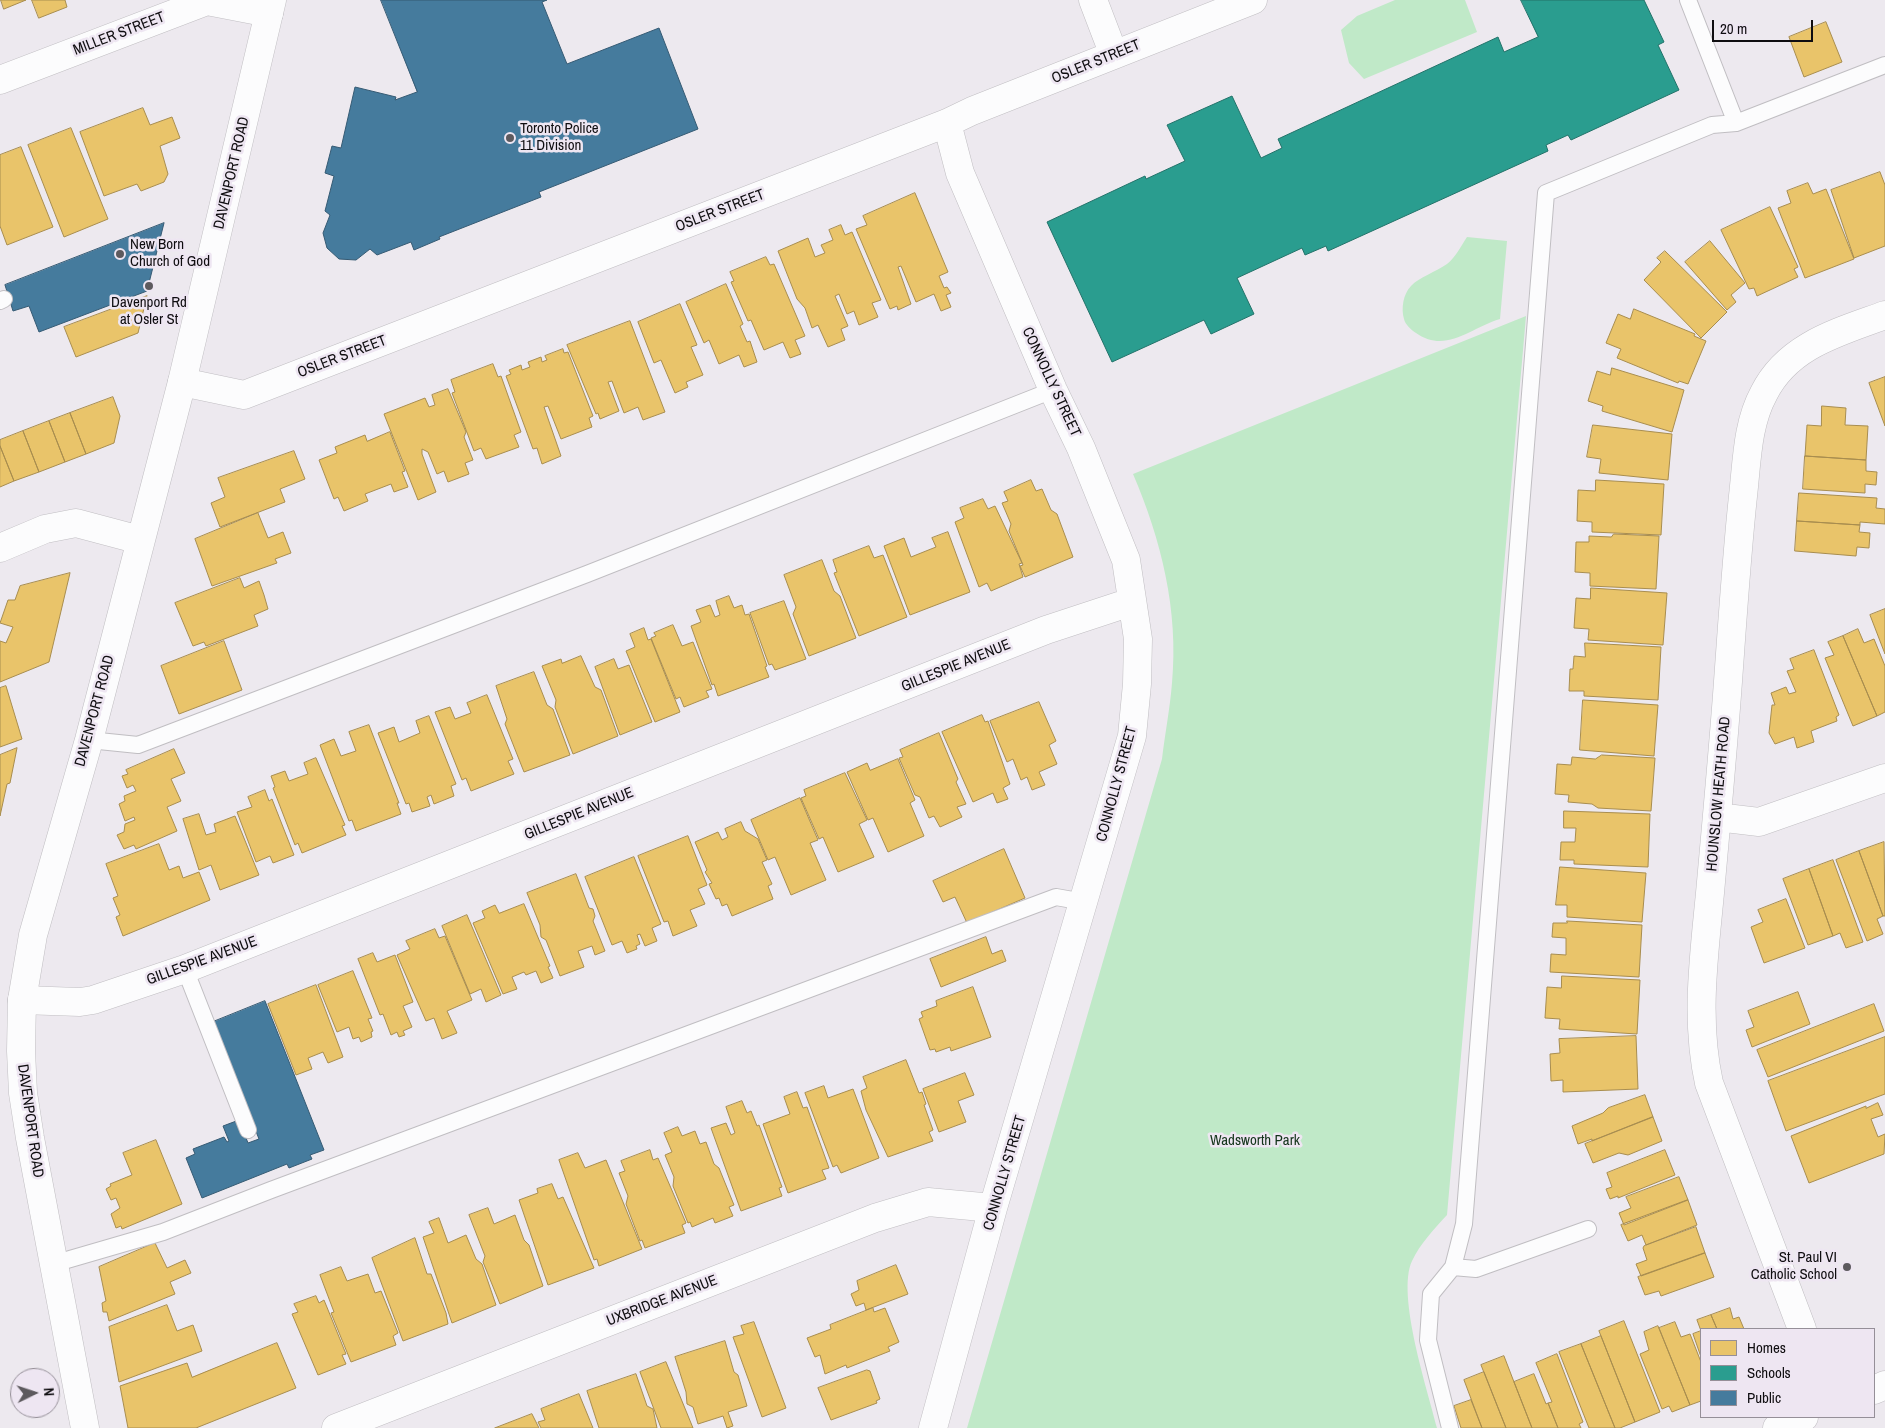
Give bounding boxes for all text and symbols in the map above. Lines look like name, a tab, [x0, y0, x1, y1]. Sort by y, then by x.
street label: MILLER STREET	[71, 8, 167, 60]
scale bar	[1715, 10, 1816, 42]
text: 20 m	[1720, 18, 1747, 39]
street label: OSLER STREET	[1049, 36, 1143, 88]
street label: DAVENPORT ROAD	[210, 115, 254, 231]
place label: Toronto Police 11 Division	[520, 120, 599, 155]
marker: Toronto Police 11 Division	[504, 132, 516, 144]
street label: OSLER STREET	[673, 186, 767, 236]
place label: New Born Church of God	[130, 236, 210, 271]
marker: New Born Church of God	[114, 248, 126, 260]
marker: Davenport Rd at Osler St	[143, 280, 155, 292]
place label: Davenport Rd at Osler St	[111, 294, 187, 329]
street label: CONNOLLY STREET	[1018, 324, 1084, 440]
street label: OSLER STREET	[295, 332, 389, 382]
street label: GILLESPIE AVENUE	[899, 636, 1013, 696]
street label: DAVENPORT ROAD	[72, 653, 118, 769]
street label: HOUNSLOW HEATH ROAD	[1703, 716, 1735, 872]
street label: CONNOLLY STREET	[1093, 724, 1141, 844]
street label: GILLESPIE AVENUE	[522, 784, 636, 844]
street label: GILLESPIE AVENUE	[144, 933, 260, 989]
street label: DAVENPORT ROAD	[13, 1063, 47, 1179]
street label: CONNOLLY STREET	[980, 1113, 1030, 1233]
park label: Wadsworth Park	[1210, 1132, 1300, 1150]
place label: St. Paul VI Catholic School	[1751, 1249, 1837, 1284]
marker: St. Paul VI Catholic School	[1841, 1261, 1853, 1273]
street label: UXBRIDGE AVENUE	[604, 1272, 720, 1330]
legend	[1700, 1328, 1875, 1418]
text: Homes	[1747, 1337, 1786, 1358]
text: Schools	[1747, 1362, 1791, 1383]
north arrow	[10, 1368, 60, 1418]
text: N	[40, 1387, 58, 1397]
text: Public	[1747, 1387, 1781, 1408]

